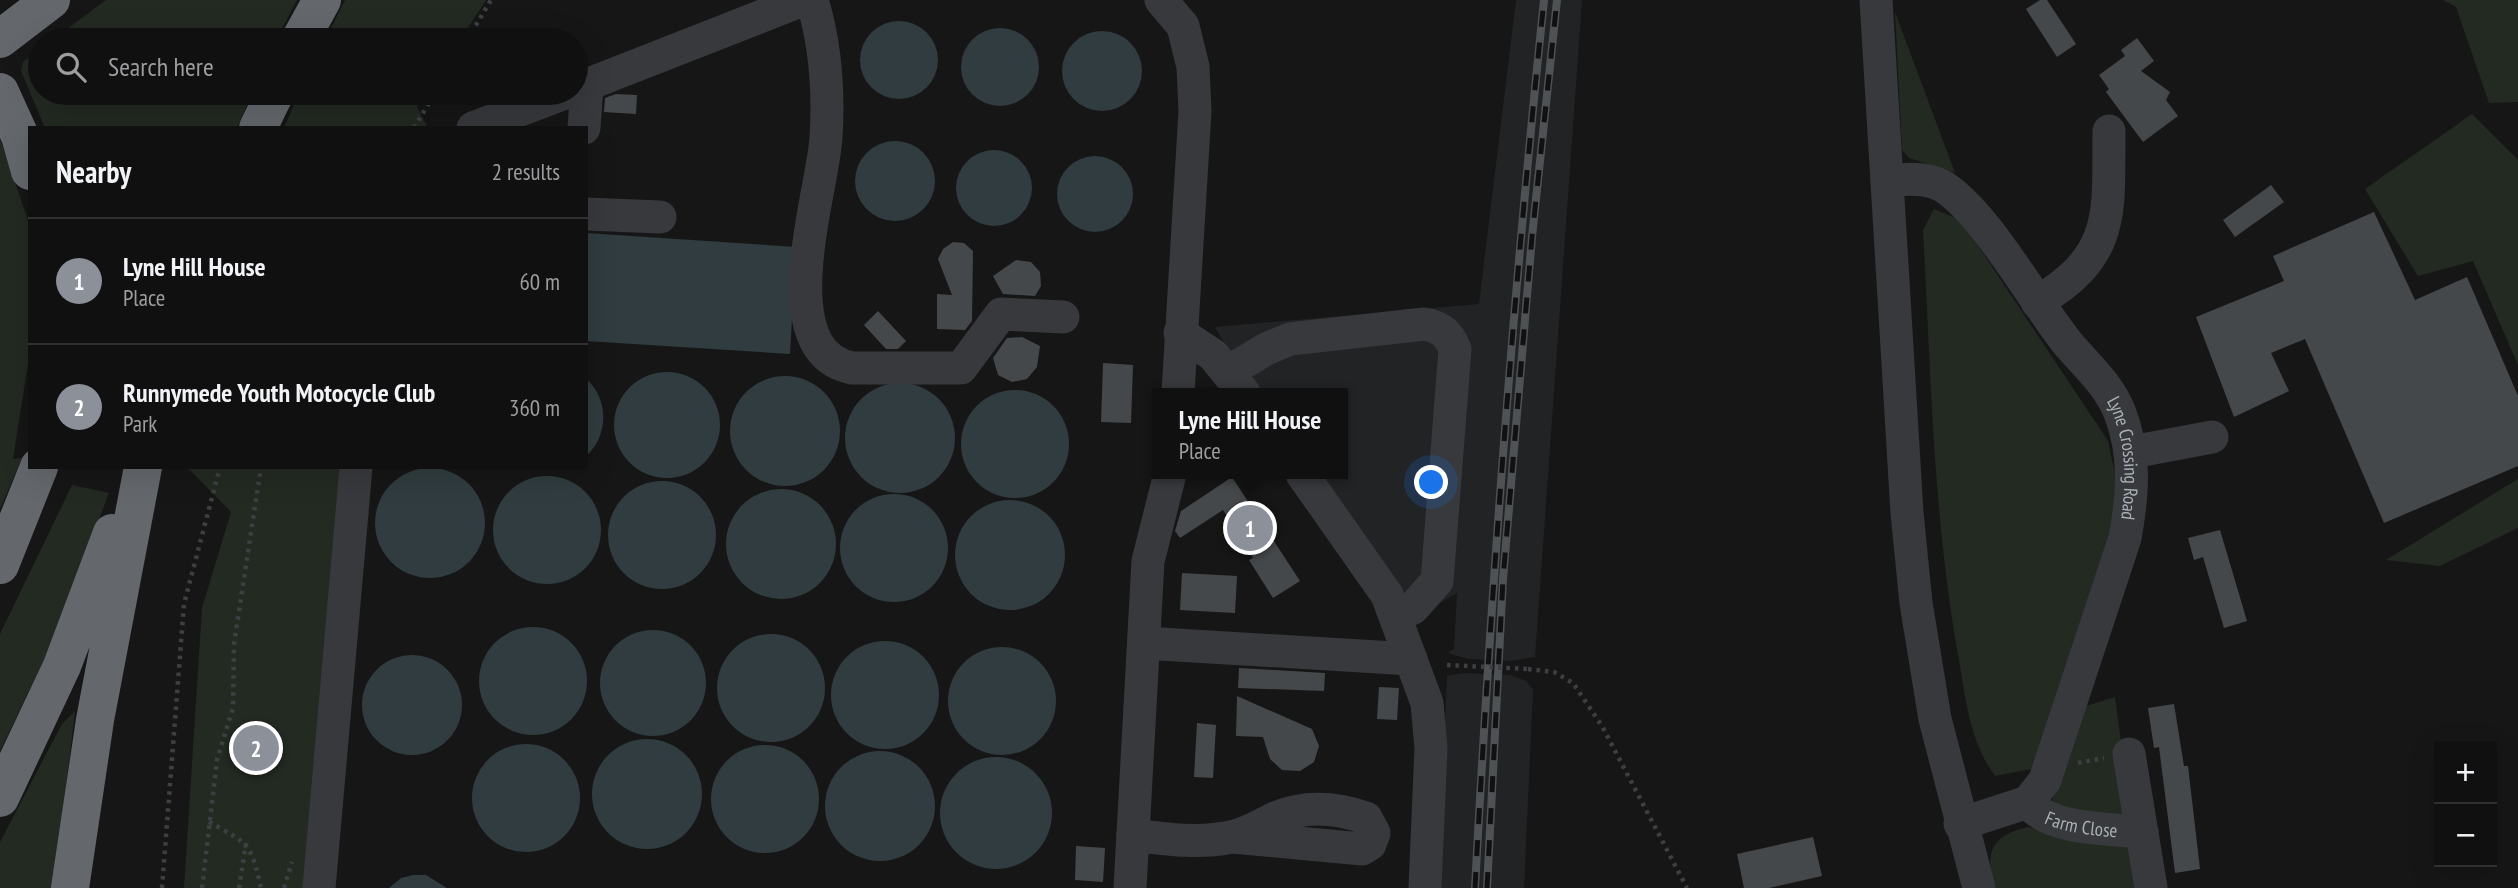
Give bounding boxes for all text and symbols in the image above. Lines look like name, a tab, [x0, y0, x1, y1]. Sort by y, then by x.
search box	[28, 28, 588, 105]
icon: search	[52, 48, 90, 86]
text: Search here	[108, 50, 214, 83]
text: Nearby	[56, 152, 131, 191]
text: 2 results	[492, 157, 560, 186]
text: Lyne Hill House	[123, 250, 266, 283]
text: 1	[74, 267, 85, 296]
text: 60 m	[519, 267, 560, 296]
text: Place	[123, 283, 165, 312]
text: Runnymede Youth Motocycle Club	[123, 376, 435, 409]
popup	[1152, 388, 1348, 479]
street label: Lyne Crossing Road	[2102, 392, 2144, 522]
text: 2	[74, 393, 85, 422]
text: 360 m	[509, 393, 560, 422]
text: Lyne Hill House	[1179, 403, 1321, 436]
text: Park	[123, 409, 157, 438]
text: Place	[1179, 436, 1221, 465]
your location	[1414, 465, 1448, 499]
pin: 1	[1227, 502, 1273, 554]
pin: 2	[233, 722, 279, 774]
map controls	[2434, 741, 2497, 867]
button: +	[2434, 741, 2497, 804]
button: −	[2434, 804, 2497, 867]
street label: Farm Close	[2042, 806, 2118, 842]

